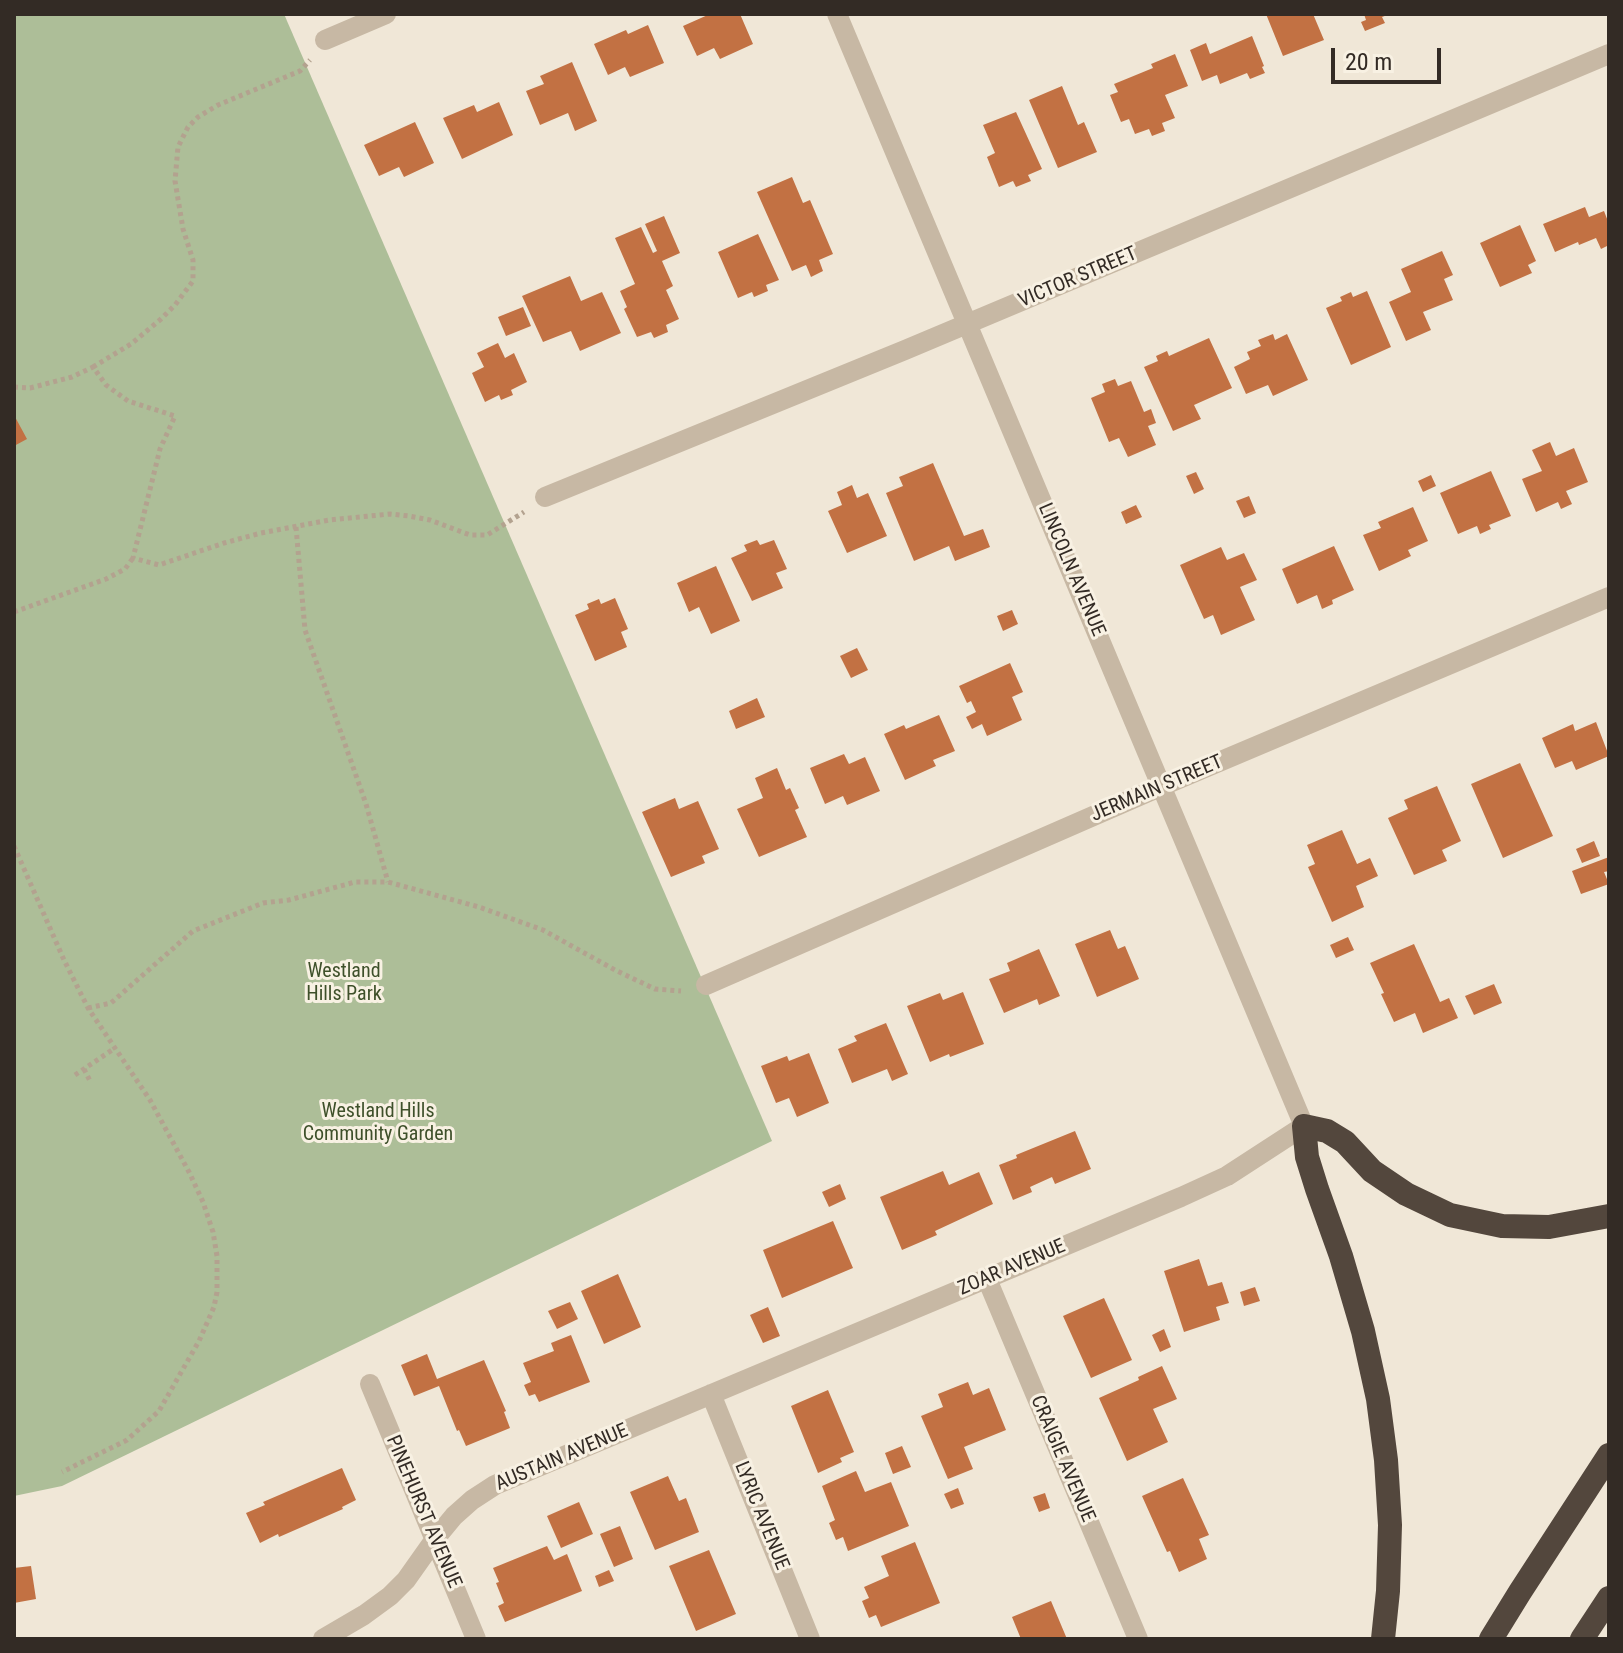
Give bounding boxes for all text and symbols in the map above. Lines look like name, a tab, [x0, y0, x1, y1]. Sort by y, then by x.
scale bar	[1335, 32, 1445, 82]
text: 20 m	[1345, 48, 1392, 76]
street label: VICTOR STREET	[1015, 242, 1141, 314]
street label: LINCOLN AVENUE	[1032, 500, 1110, 640]
street label: JERMAIN STREET	[1087, 750, 1227, 828]
park label: Westland Hills Park	[306, 960, 382, 1007]
park label: Westland Hills Community Garden	[303, 1100, 453, 1147]
street label: ZOAR AVENUE	[955, 1235, 1069, 1301]
street label: CRAIGIE AVENUE	[1025, 1392, 1099, 1526]
street label: AUSTAIN AVENUE	[492, 1419, 632, 1497]
street label: PINEHURST AVENUE	[380, 1432, 466, 1592]
street label: LYRIC AVENUE	[728, 1458, 794, 1574]

